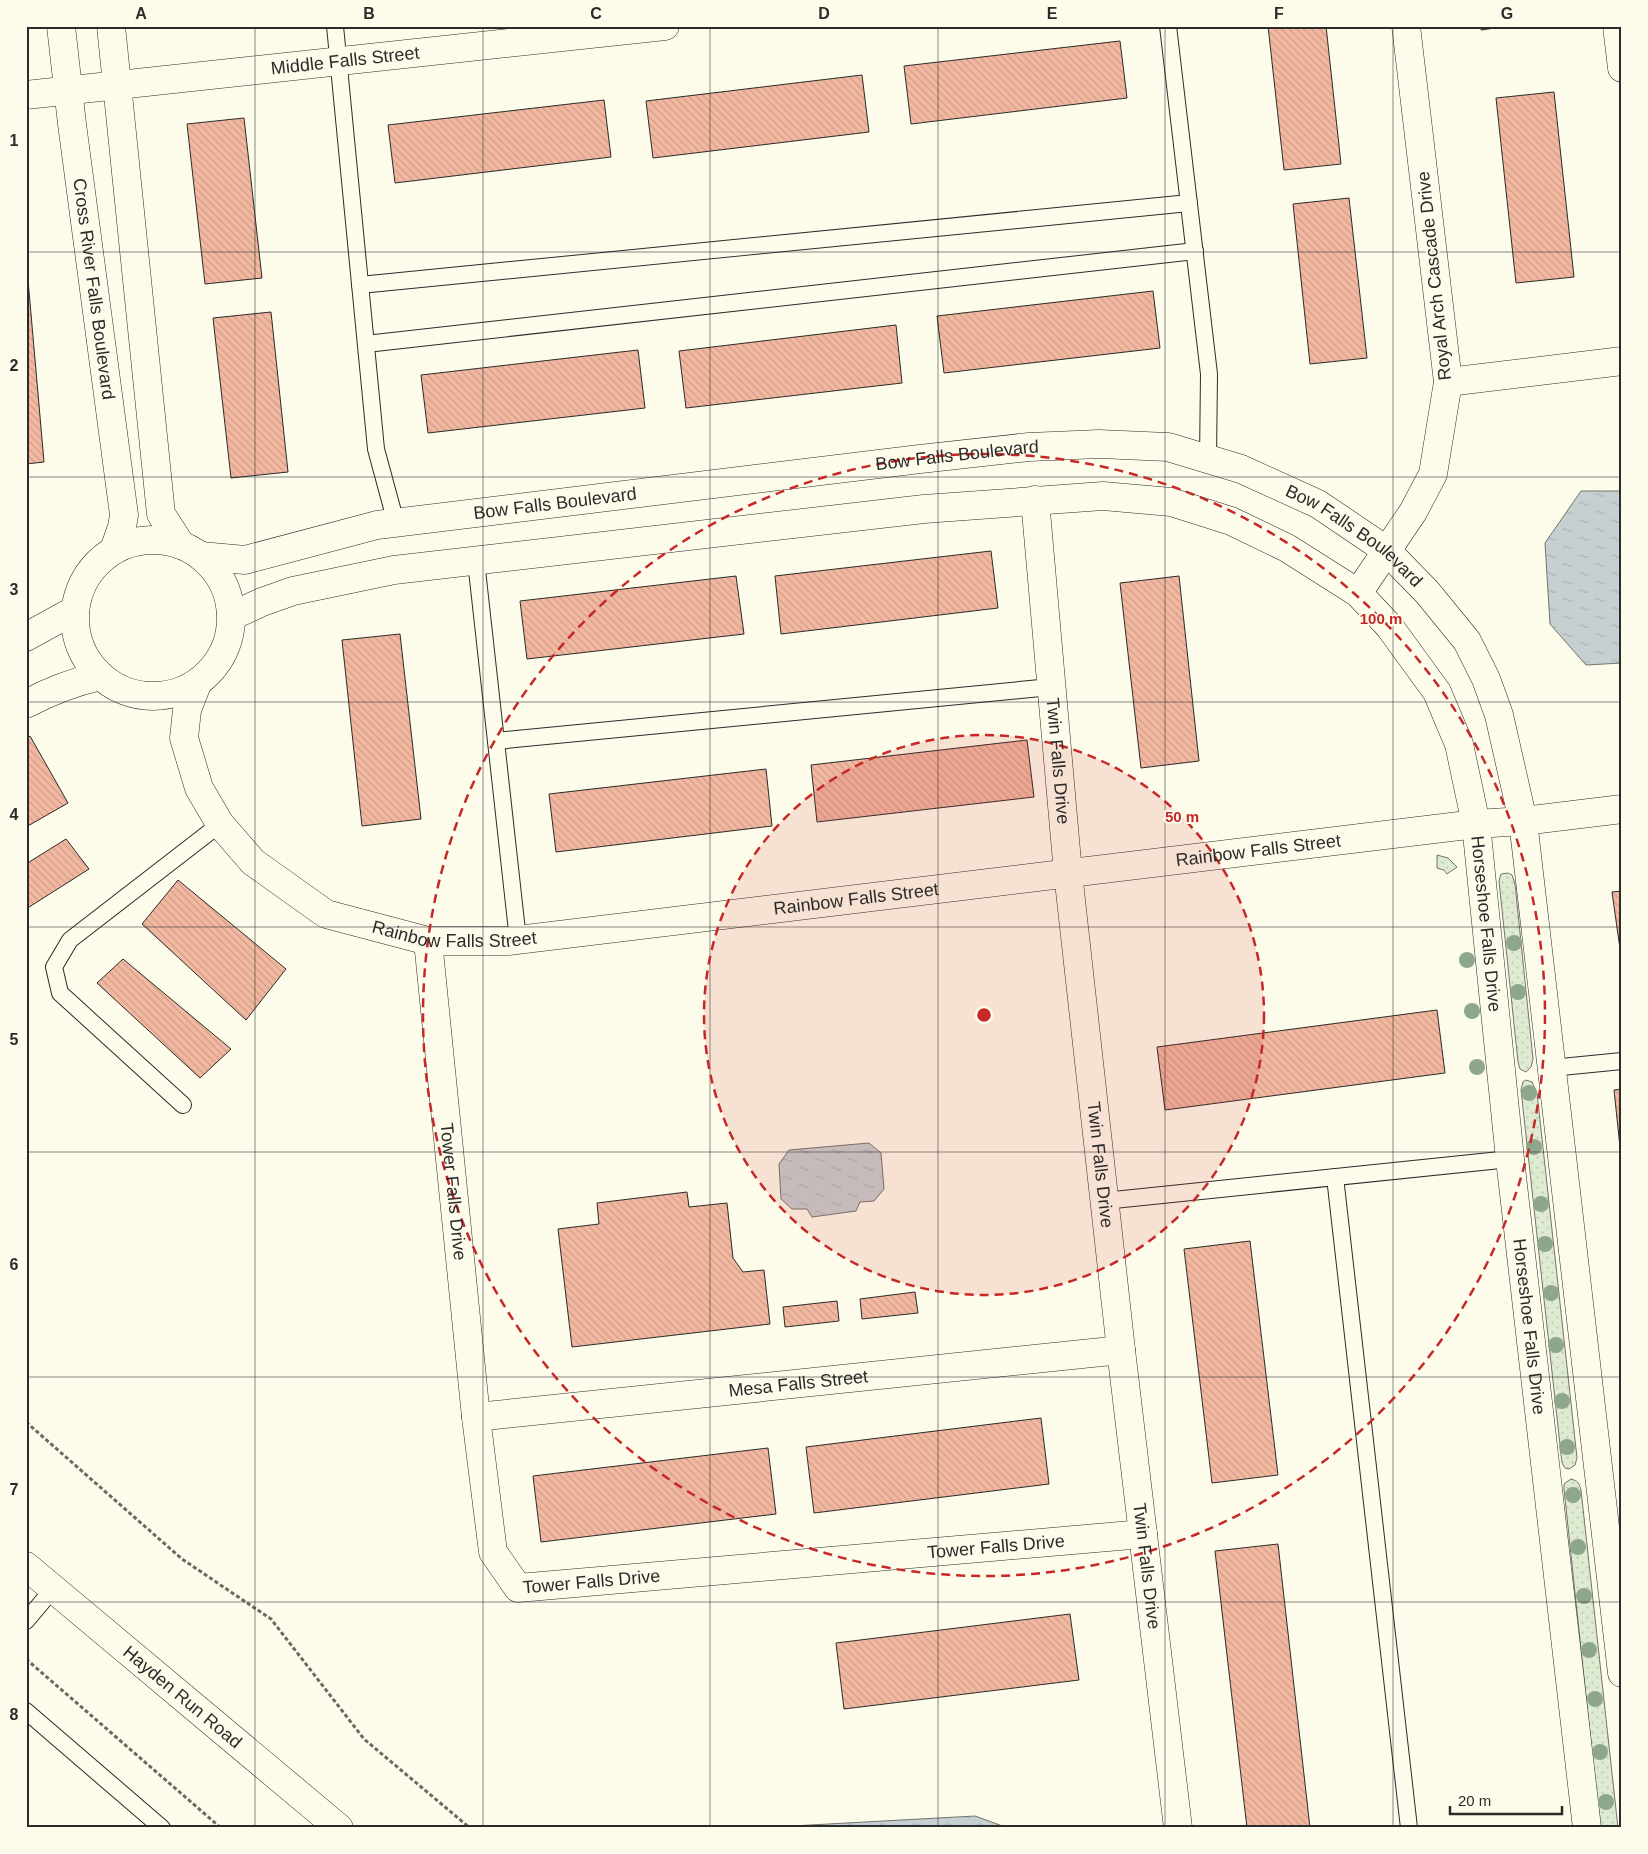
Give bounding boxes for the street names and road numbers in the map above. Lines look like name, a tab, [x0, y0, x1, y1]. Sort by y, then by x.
street label: Middle Falls Street	[270, 43, 420, 78]
street label: Royal Arch Cascade Drive	[1413, 170, 1455, 382]
street label: Cross River Falls Boulevard	[69, 177, 119, 401]
street label: Bow Falls Boulevard	[874, 437, 1039, 474]
street label: Bow Falls Boulevard	[1283, 481, 1426, 591]
street label: Bow Falls Boulevard	[472, 484, 638, 523]
street label: Twin Falls Drive	[1043, 697, 1074, 825]
street label: Rainbow Falls Street	[1174, 830, 1342, 870]
street label: Horseshoe Falls Drive	[1467, 835, 1505, 1013]
street label: Rainbow Falls Street	[772, 879, 940, 919]
street label: Rainbow Falls Street	[370, 917, 538, 951]
street label: Twin Falls Drive	[1083, 1100, 1117, 1229]
street label: Tower Falls Drive	[436, 1122, 470, 1261]
street label: Horseshoe Falls Drive	[1509, 1237, 1549, 1416]
street label: Mesa Falls Street	[728, 1366, 869, 1401]
street label: Twin Falls Drive	[1129, 1502, 1164, 1630]
street label: Tower Falls Drive	[926, 1531, 1066, 1563]
street label: Tower Falls Drive	[522, 1566, 661, 1598]
street label: Hayden Run Road	[119, 1642, 246, 1752]

